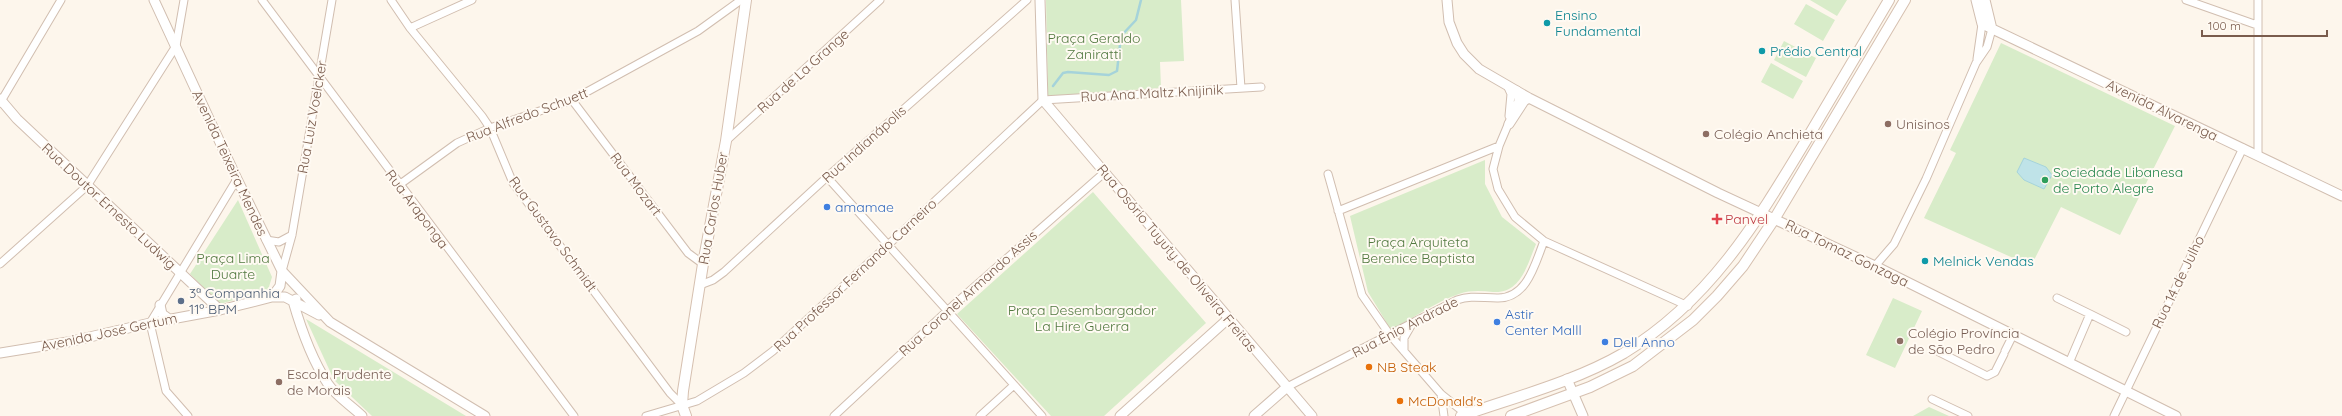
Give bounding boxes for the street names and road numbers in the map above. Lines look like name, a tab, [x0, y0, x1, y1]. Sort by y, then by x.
street label: Rua de La Grange	[753, 25, 853, 117]
street label: Rua Luiz Voelcker	[293, 58, 331, 175]
street label: Avenida Alvarenga	[2103, 75, 2221, 145]
street label: Rua Ana Maltz Knijinik	[1080, 80, 1224, 106]
street label: Rua Alfredo Schuett	[464, 83, 591, 147]
street label: Avenida Teixeira Mendes	[188, 87, 272, 239]
street label: Rua Indianápolis	[818, 101, 910, 187]
street label: Rua Doutor Ernesto Ludwig	[38, 139, 180, 273]
street label: Rua Mozart	[606, 149, 666, 219]
street label: Rua Carlos Huber	[694, 150, 732, 266]
street label: Rua Osório Tuyuty de Oliveira Freitas	[1093, 160, 1261, 356]
street label: Rua Araponga	[381, 166, 453, 252]
street label: Rua Gustavo Schmidt	[505, 173, 601, 296]
street label: Rua Professor Fernando Carneiro	[770, 195, 940, 355]
street label: Rua Tomaz Gonzaga	[1782, 215, 1912, 291]
street label: Rua Coronel Armando Assis	[895, 226, 1041, 360]
street label: Rua 14 de Julho	[2148, 232, 2208, 332]
street label: Rua Ênio Andrade	[1349, 292, 1461, 361]
street label: Avenida José Gertum	[39, 309, 179, 355]

